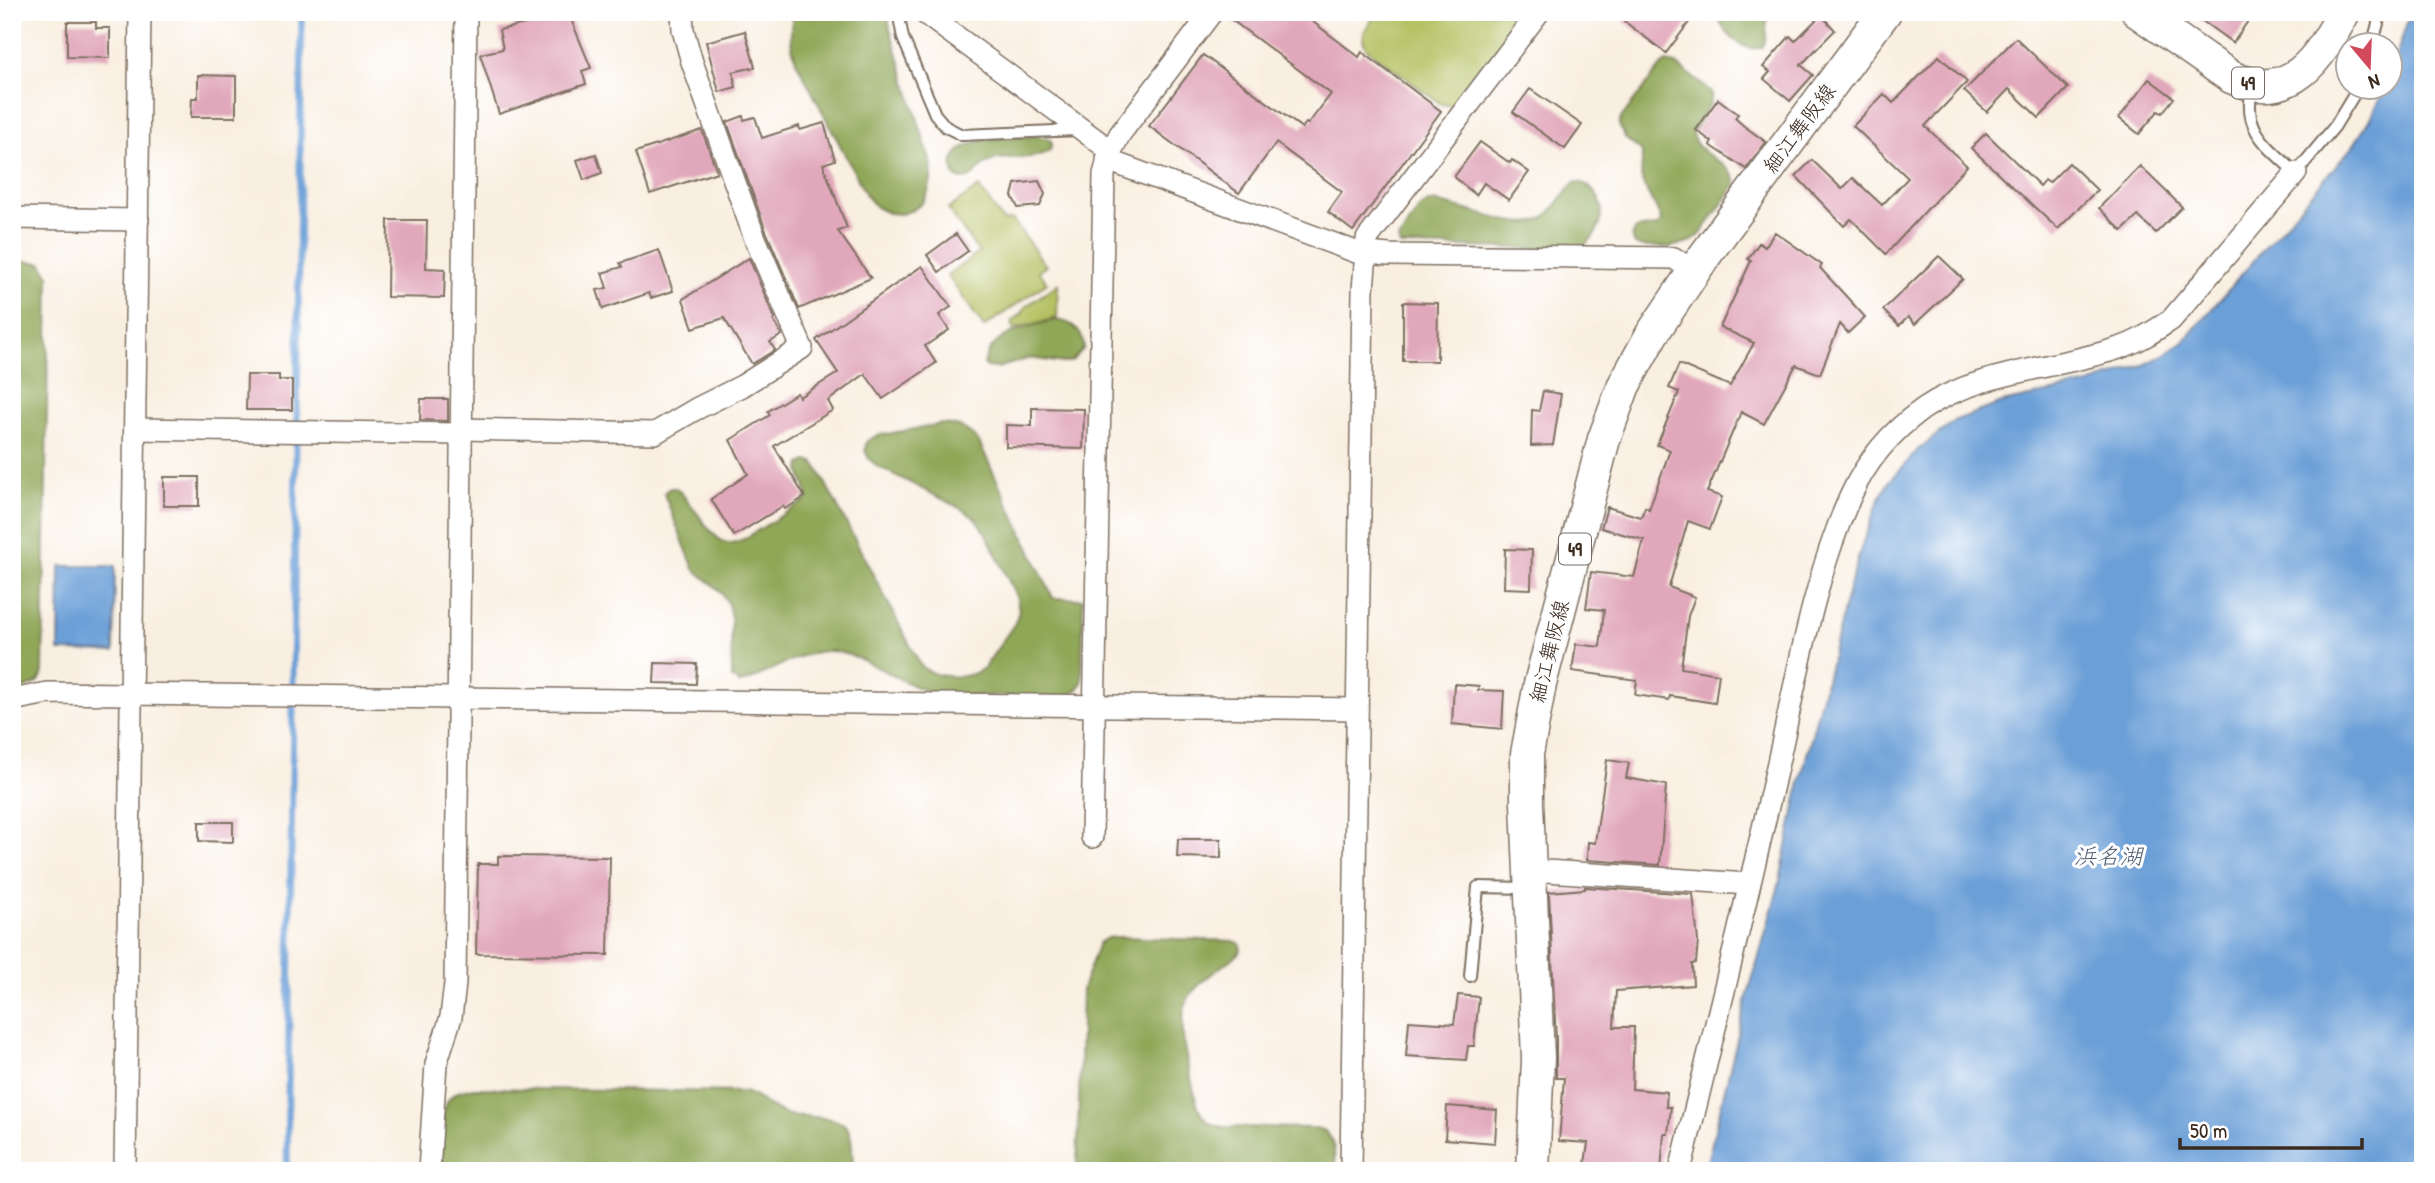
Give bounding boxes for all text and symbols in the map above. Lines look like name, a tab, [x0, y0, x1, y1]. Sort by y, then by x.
north arrow	[2334, 32, 2404, 102]
road number: 49	[2232, 68, 2264, 99]
text: N	[2366, 68, 2384, 96]
street label: 細江舞阪線	[1756, 77, 1842, 179]
road number: 49	[1559, 534, 1591, 564]
street label: 細江舞阪線	[1522, 597, 1576, 705]
water label: 浜名湖	[2074, 840, 2145, 871]
scale bar	[2180, 1106, 2362, 1150]
text: 50 m	[2190, 1116, 2227, 1145]

